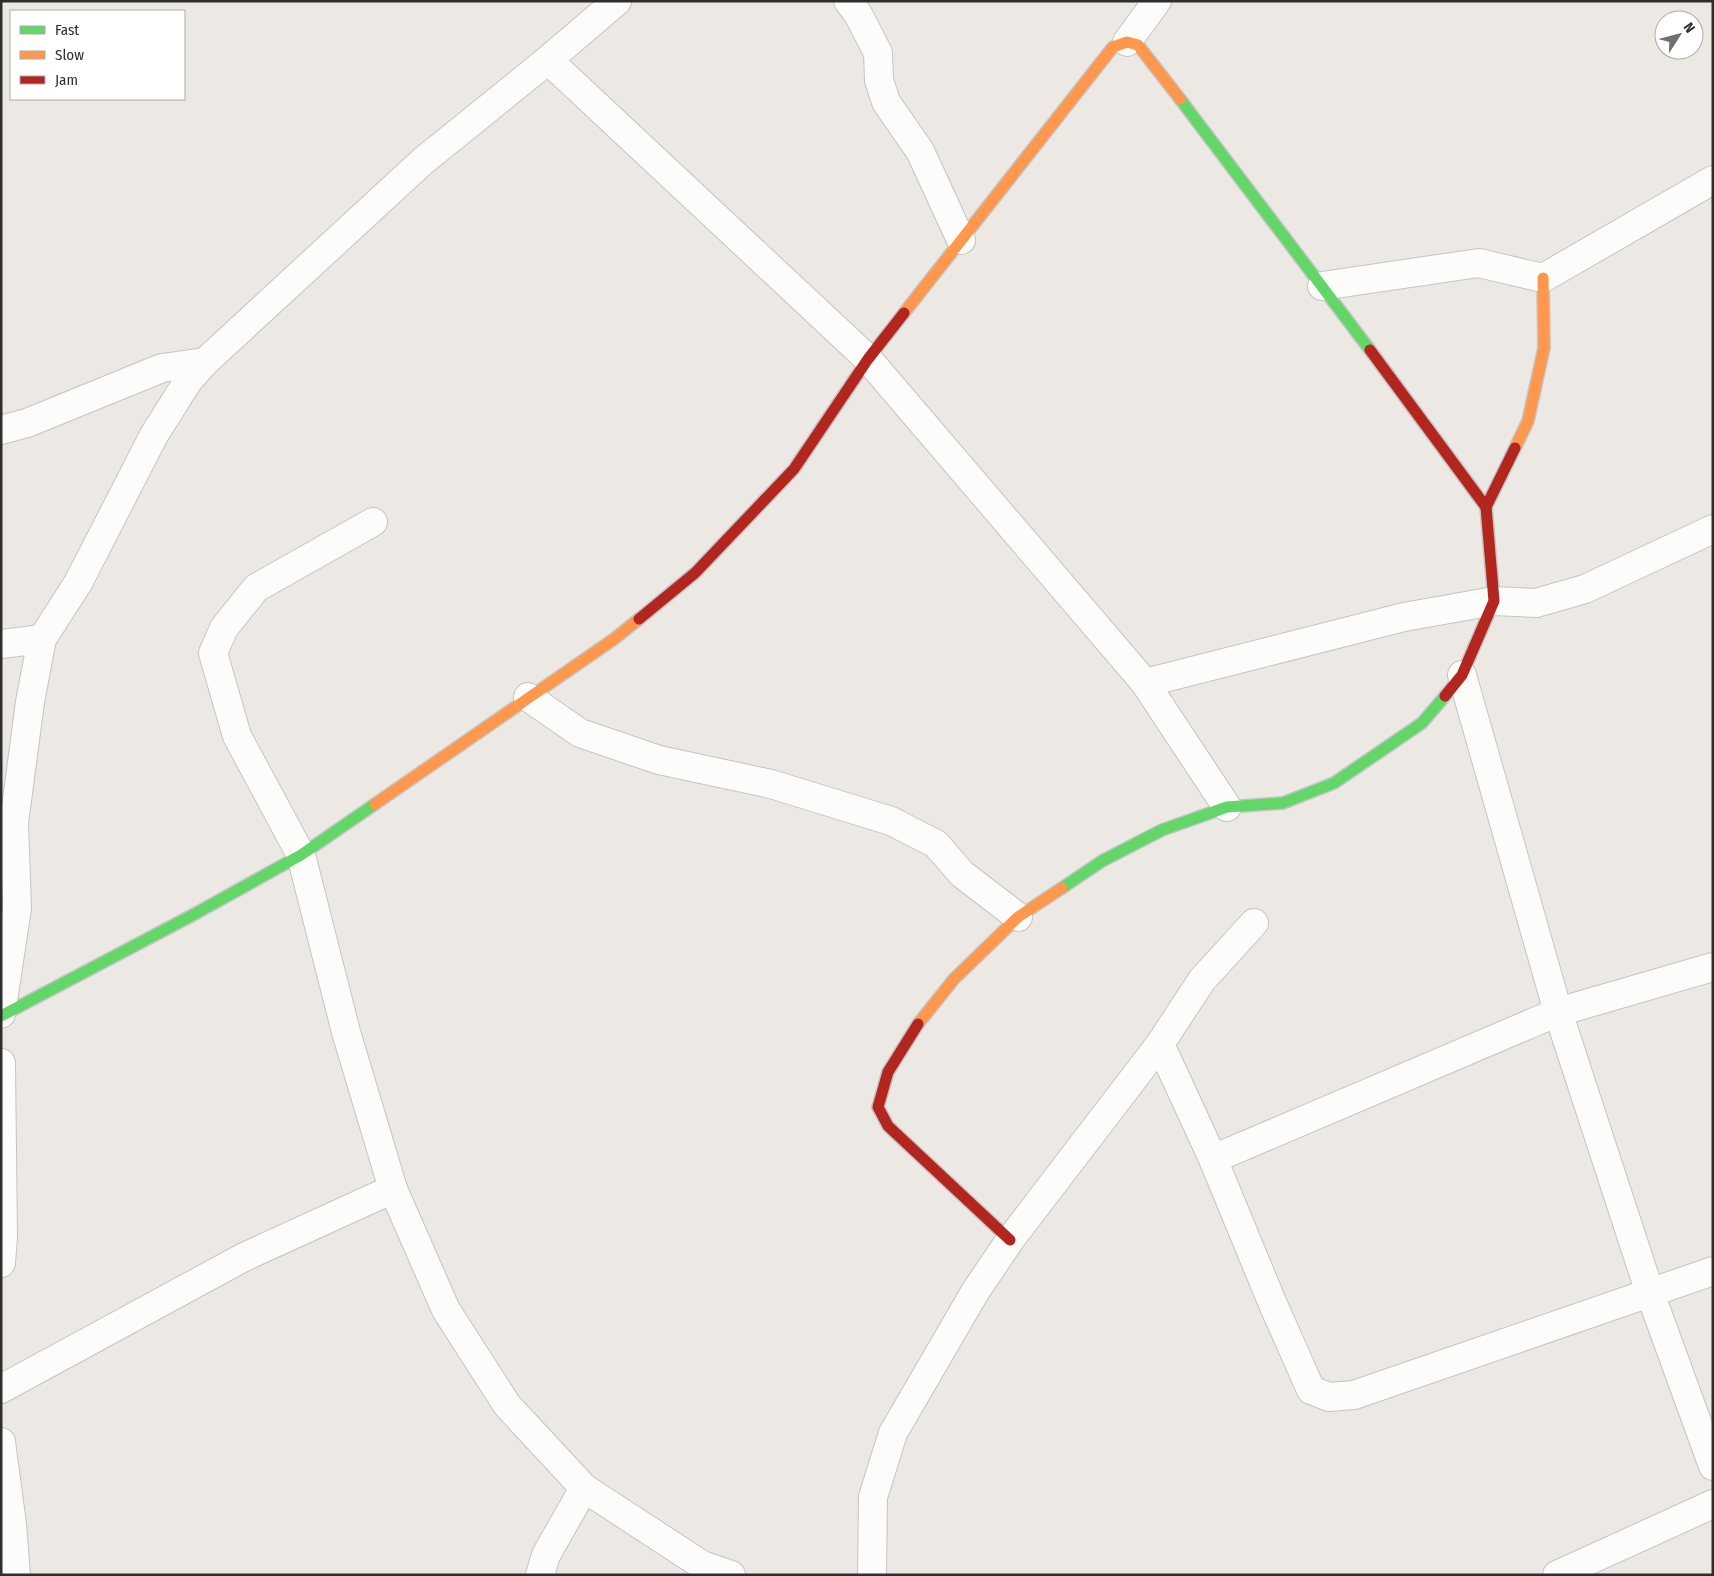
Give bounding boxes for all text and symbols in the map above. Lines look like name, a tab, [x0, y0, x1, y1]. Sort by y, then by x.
legend	[10, 10, 185, 100]
north arrow	[1654, 10, 1704, 60]
text: N	[1680, 19, 1698, 36]
text: Fast	[55, 21, 79, 39]
text: Slow	[55, 46, 84, 64]
text: Jam	[55, 71, 78, 89]

